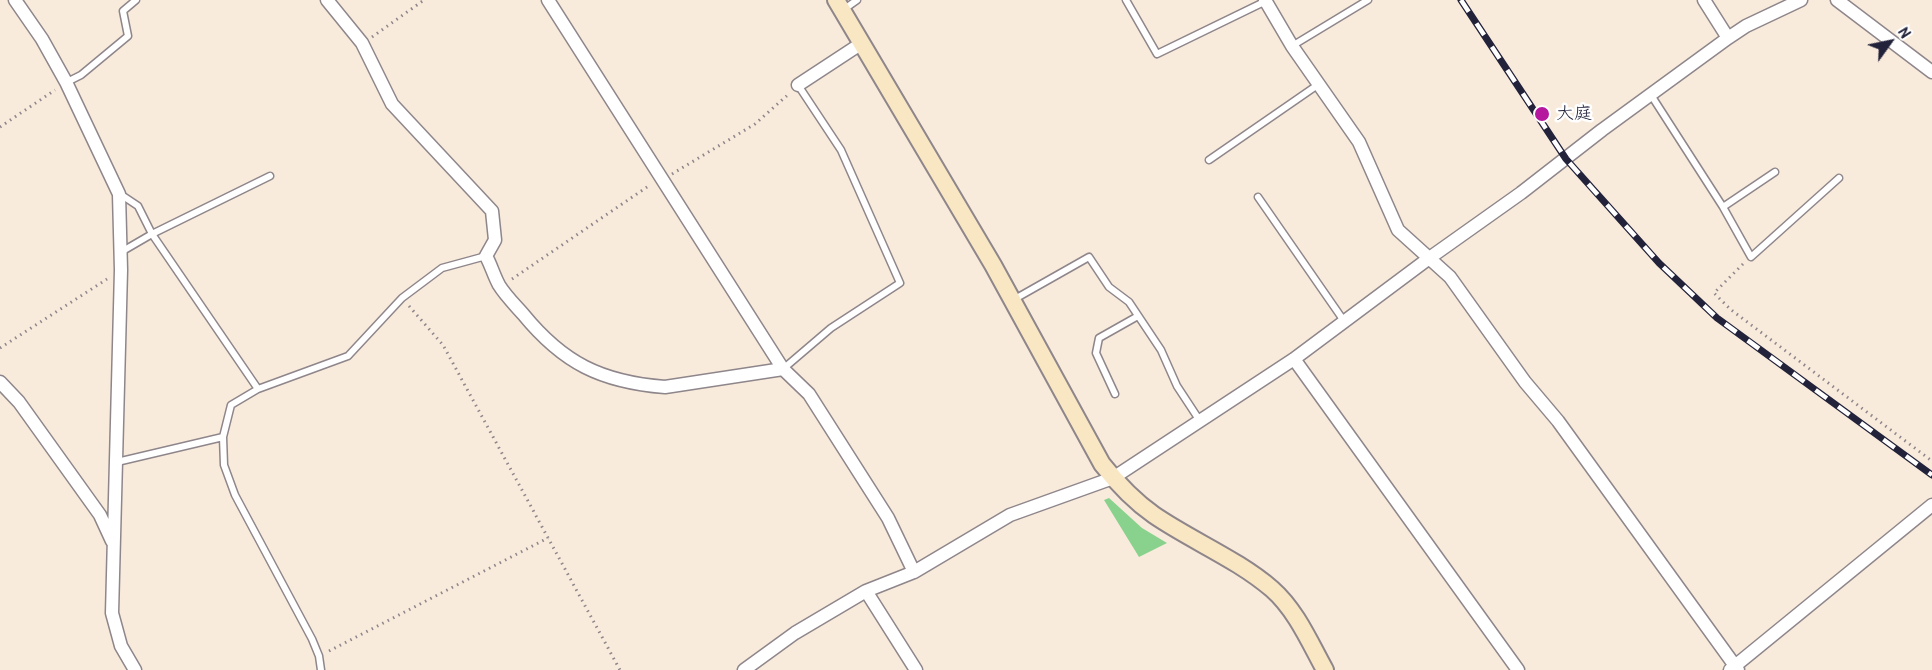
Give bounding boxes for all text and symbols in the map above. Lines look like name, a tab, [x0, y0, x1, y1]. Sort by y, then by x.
north arrow	[1860, 12, 1920, 72]
text: N	[1894, 23, 1917, 42]
place label: 大庭	[1556, 103, 1592, 125]
marker: 大庭	[1533, 105, 1551, 123]

